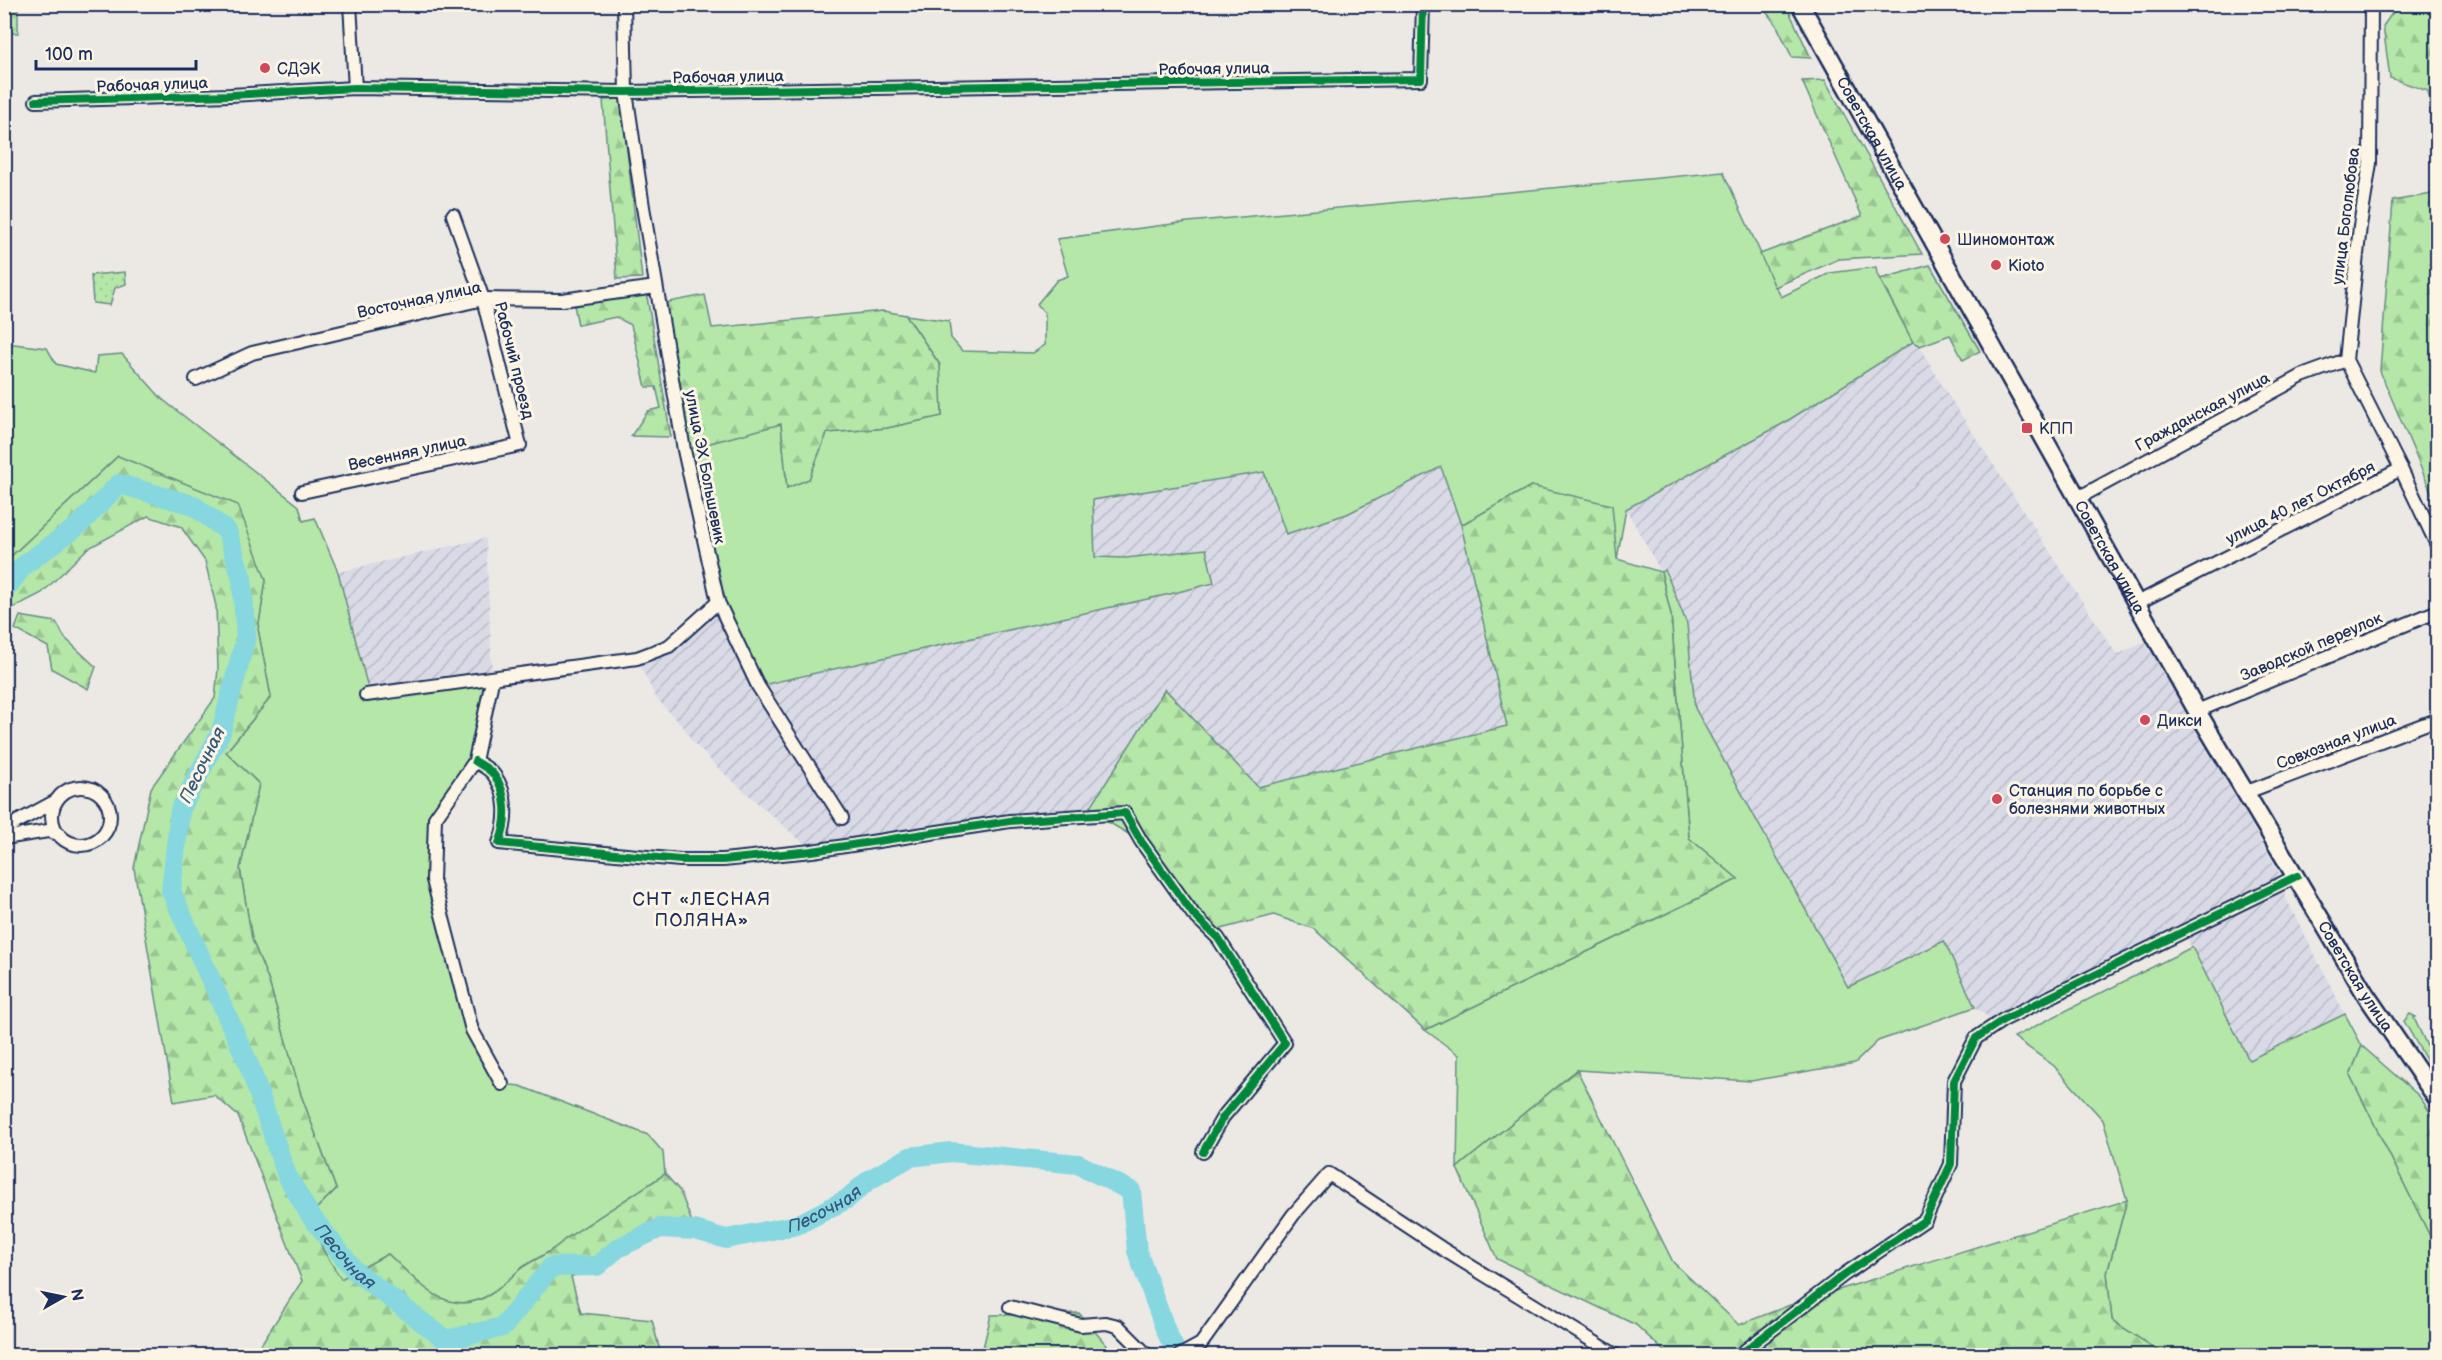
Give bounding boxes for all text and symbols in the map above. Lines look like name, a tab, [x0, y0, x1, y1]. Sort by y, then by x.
scale bar	[36, 33, 196, 71]
text: 100 m	[45, 44, 93, 65]
street label: Рабочая улица	[1158, 59, 1271, 80]
place label: СДЭК	[277, 60, 321, 79]
marker: СДЭК	[258, 61, 272, 75]
street label: Рабочая улица	[672, 67, 785, 88]
street label: Рабочая улица	[96, 74, 209, 97]
street label: Советская улица	[1832, 74, 1911, 194]
street label: улица Боголюбова	[2329, 146, 2364, 286]
place label: Шиномонтаж	[1957, 231, 2055, 250]
marker: Шиномонтаж	[1938, 232, 1952, 246]
place label: Kioto	[2008, 257, 2044, 276]
marker: Kioto	[1989, 258, 2003, 272]
street label: Восточная улица	[356, 278, 483, 323]
street label: Рабочий проезд	[490, 300, 537, 421]
street label: Гражданская улица	[2132, 369, 2274, 456]
street label: улица ЭХ Большевик	[680, 389, 729, 546]
place label: КПП	[2039, 420, 2073, 439]
marker: КПП	[2020, 421, 2034, 435]
street label: Весенняя улица	[346, 432, 469, 475]
street label: улица 40 лет Октября	[2223, 457, 2379, 549]
street label: Советская улица	[2070, 498, 2149, 618]
street label: Заводской переулок	[2238, 609, 2386, 686]
street label: Совхозная улица	[2274, 711, 2399, 774]
place label: Дикси	[2157, 712, 2202, 731]
marker: Дикси	[2138, 713, 2152, 727]
water label: Песочная	[175, 724, 230, 807]
place label: Станция по борьбе с болезнями животных	[2009, 782, 2165, 819]
marker: Станция по борьбе с болезнями животных	[1990, 792, 2004, 806]
district label: СНТ «ЛЕСНАЯ ПОЛЯНА»	[632, 889, 772, 931]
street label: Советская улица	[2313, 918, 2397, 1036]
water label: Песочная	[786, 1181, 866, 1238]
water label: Песочная	[310, 1219, 380, 1294]
north arrow	[33, 1267, 93, 1327]
text: N	[66, 1287, 87, 1302]

